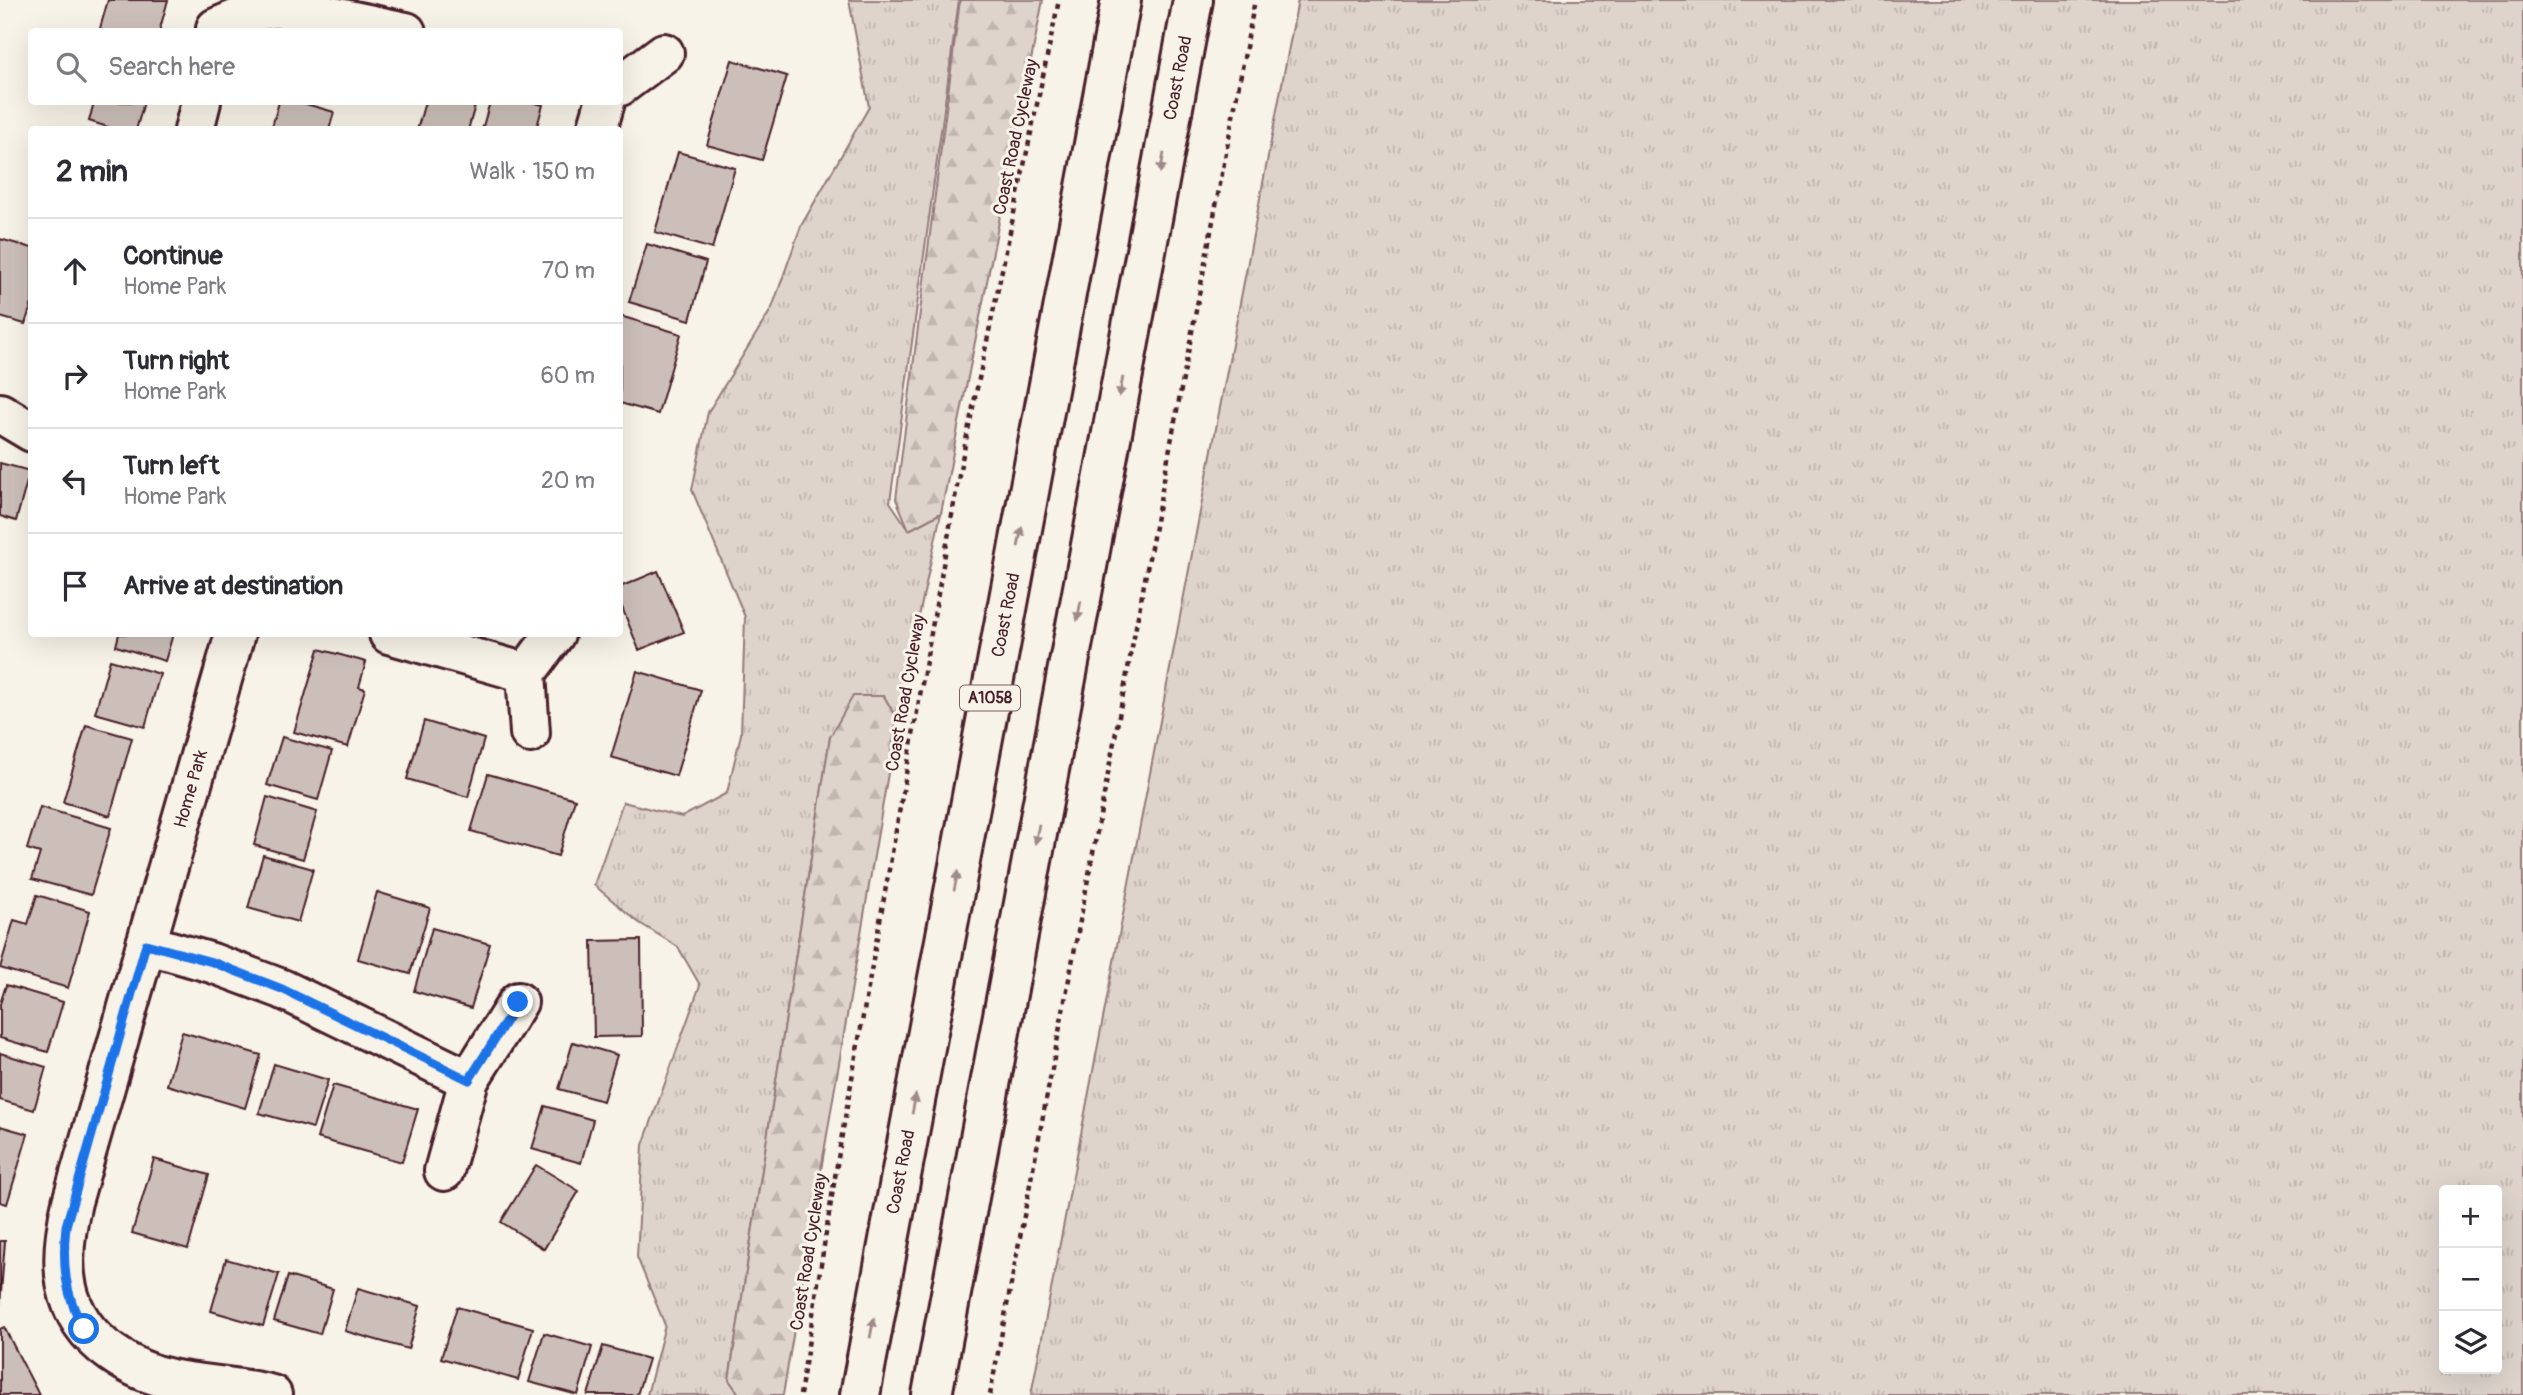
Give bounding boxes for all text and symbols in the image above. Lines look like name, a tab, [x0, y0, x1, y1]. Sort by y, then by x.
search box	[28, 28, 623, 105]
street label: Coast Road	[1159, 34, 1197, 122]
icon: search	[52, 48, 90, 86]
text: Search here	[108, 51, 235, 83]
street label: Coast Road Cycleway	[988, 57, 1044, 217]
one-way arrow	[1157, 152, 1168, 174]
text: 2 min	[56, 153, 128, 190]
text: Walk · 150 m	[470, 157, 595, 186]
text: Continue	[123, 240, 223, 272]
icon: ahead	[56, 252, 94, 290]
text: 70 m	[542, 256, 595, 285]
text: Home Park	[123, 272, 226, 301]
text: Turn right	[123, 345, 229, 377]
icon: right	[56, 357, 94, 395]
text: 60 m	[540, 361, 595, 390]
one-way arrow	[1115, 376, 1126, 398]
text: Home Park	[123, 377, 226, 406]
text: Turn left	[123, 450, 219, 482]
icon: left	[56, 462, 94, 500]
text: 20 m	[541, 466, 595, 495]
text: Home Park	[123, 482, 226, 511]
one-way arrow	[1015, 526, 1026, 548]
icon: arrive	[56, 567, 94, 605]
text: Arrive at destination	[123, 570, 343, 602]
street label: Coast Road	[987, 571, 1025, 659]
one-way arrow	[1073, 600, 1084, 622]
street label: Coast Road Cycleway	[881, 612, 931, 773]
road number: A1058	[960, 685, 1020, 710]
street label: Home Park	[169, 747, 213, 831]
one-way arrow	[1031, 823, 1042, 845]
one-way arrow	[951, 870, 962, 892]
route end	[502, 986, 533, 1017]
one-way arrow	[909, 1093, 920, 1115]
street label: Coast Road	[882, 1128, 920, 1216]
street label: Coast Road Cycleway	[785, 1171, 833, 1332]
map controls	[2439, 1185, 2502, 1374]
button: +	[2439, 1185, 2502, 1248]
button: −	[2439, 1248, 2502, 1311]
button: layers	[2439, 1311, 2502, 1374]
route start	[68, 1313, 99, 1344]
one-way arrow	[867, 1317, 878, 1339]

